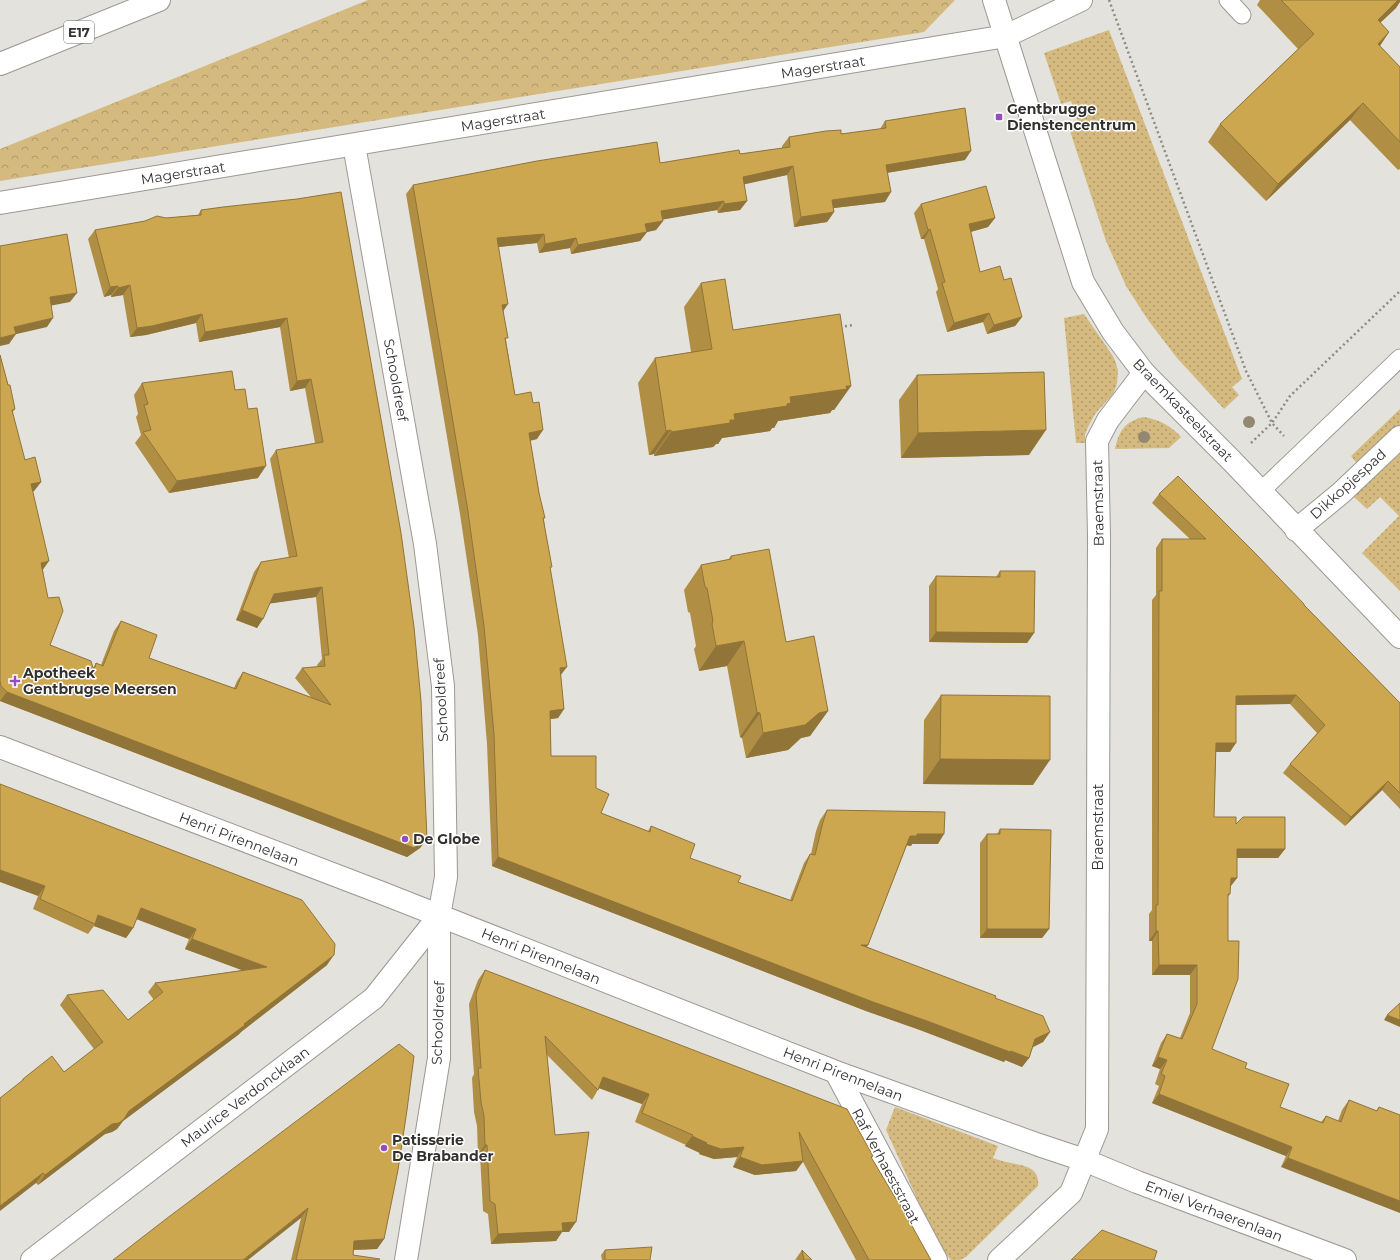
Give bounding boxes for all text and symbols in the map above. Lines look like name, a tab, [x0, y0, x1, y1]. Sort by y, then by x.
road number: E17	[64, 21, 94, 43]
street label: Magerstraat	[780, 51, 867, 83]
place label: Gentbrugge Dienstencentrum	[1007, 100, 1136, 134]
street label: Magerstraat	[460, 104, 547, 136]
marker: Gentbrugge Dienstencentrum	[994, 112, 1004, 122]
street label: Magerstraat	[140, 157, 227, 189]
street label: Schooldreef	[380, 337, 412, 424]
street label: Braemkasteelstraat	[1129, 355, 1237, 466]
street label: Dikkopjespad	[1306, 445, 1390, 523]
street label: Braemstraat	[1088, 459, 1108, 547]
street label: Schooldreef	[430, 656, 452, 742]
place label: Apotheek Gentbrugse Meersen	[22, 664, 177, 698]
marker: Apotheek Gentbrugse Meersen	[10, 676, 20, 686]
street label: Braemstraat	[1089, 783, 1107, 870]
street label: Henri Pirennelaan	[176, 808, 302, 870]
place label: De Globe	[413, 830, 480, 848]
marker: De Globe	[400, 834, 410, 844]
street label: Henri Pirennelaan	[479, 924, 603, 988]
street label: Schooldreef	[428, 980, 448, 1065]
street label: Maurice Verdoncklaan	[177, 1043, 313, 1151]
street label: Henri Pirennelaan	[780, 1043, 906, 1105]
street label: Raf Verhaeststraat	[848, 1105, 924, 1227]
place label: Patisserie De Brabander	[392, 1131, 494, 1165]
marker: Patisserie De Brabander	[379, 1143, 389, 1153]
street label: Emiel Verhaerenlaan	[1143, 1176, 1285, 1246]

